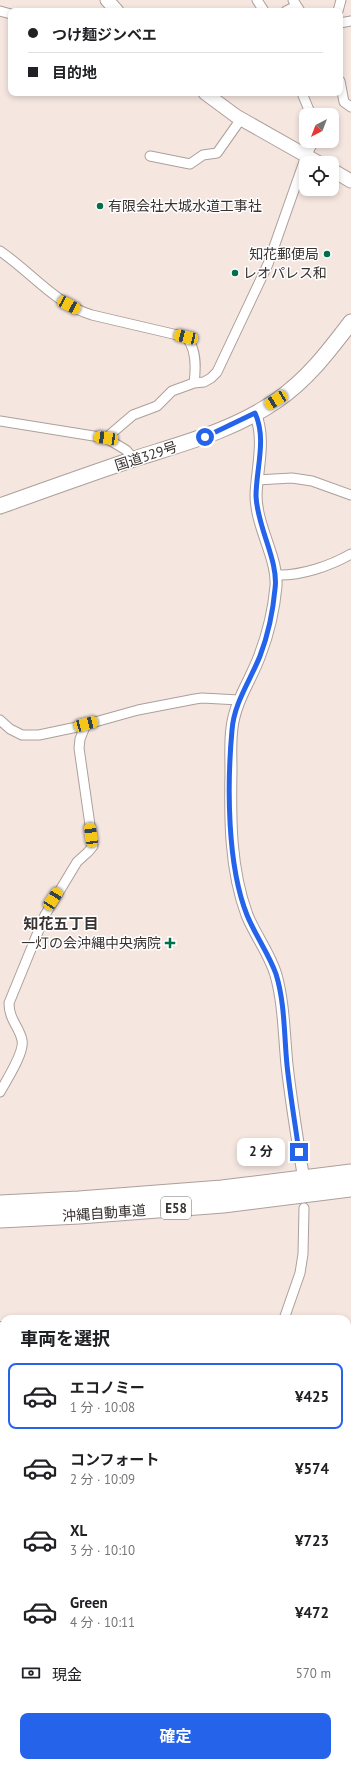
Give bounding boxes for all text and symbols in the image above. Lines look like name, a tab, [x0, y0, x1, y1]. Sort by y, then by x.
text: つけ麺ジンベエ	[52, 25, 157, 44]
text: 目的地	[52, 63, 97, 82]
north arrow	[299, 108, 339, 148]
map controls	[299, 108, 339, 196]
button: locate	[299, 156, 339, 196]
place label: 有限会社大城水道工事社	[108, 197, 262, 215]
marker: 有限会社大城水道工事社	[95, 201, 105, 211]
place label: 知花郵便局	[249, 245, 319, 263]
marker: 知花郵便局	[322, 249, 332, 259]
place label: レオパレス和	[243, 264, 327, 282]
marker: レオパレス和	[230, 268, 240, 278]
car	[56, 294, 82, 316]
car	[173, 328, 199, 346]
car	[263, 389, 289, 411]
route start	[196, 428, 214, 446]
car	[93, 430, 119, 446]
street label: 国道329号	[112, 437, 180, 475]
car	[73, 715, 99, 733]
car	[83, 822, 99, 848]
car	[41, 886, 65, 912]
district label: 知花五丁目	[23, 914, 99, 933]
place label: 一灯の会沖縄中央病院	[21, 934, 161, 952]
marker: 一灯の会沖縄中央病院	[164, 937, 176, 949]
callout: 2 分	[237, 1138, 285, 1166]
text: 2 分	[249, 1143, 273, 1160]
route end	[290, 1143, 308, 1161]
road number: E58	[161, 1197, 191, 1219]
street label: 沖縄自動車道	[61, 1201, 147, 1225]
text: 車両を選択	[20, 1327, 110, 1350]
icon: car	[22, 1378, 58, 1414]
text: エコノミー	[70, 1378, 145, 1397]
text: ¥425	[295, 1387, 329, 1406]
text: 1 分 · 10:08	[70, 1399, 135, 1416]
icon: car	[22, 1450, 58, 1486]
text: コンフォート	[70, 1450, 160, 1469]
text: ¥574	[295, 1459, 329, 1478]
text: 2 分 · 10:09	[70, 1471, 135, 1488]
text: XL	[70, 1521, 87, 1540]
icon: car	[22, 1522, 58, 1558]
text: ¥723	[295, 1531, 329, 1550]
text: 3 分 · 10:10	[70, 1542, 135, 1559]
text: Green	[70, 1593, 108, 1612]
icon: car	[22, 1594, 58, 1630]
text: ¥472	[295, 1603, 329, 1622]
text: 4 分 · 10:11	[70, 1614, 135, 1631]
icon: cash	[20, 1662, 42, 1684]
text: 現金	[52, 1665, 82, 1684]
text: 570 m	[296, 1665, 331, 1682]
button: 確定	[20, 1713, 331, 1759]

